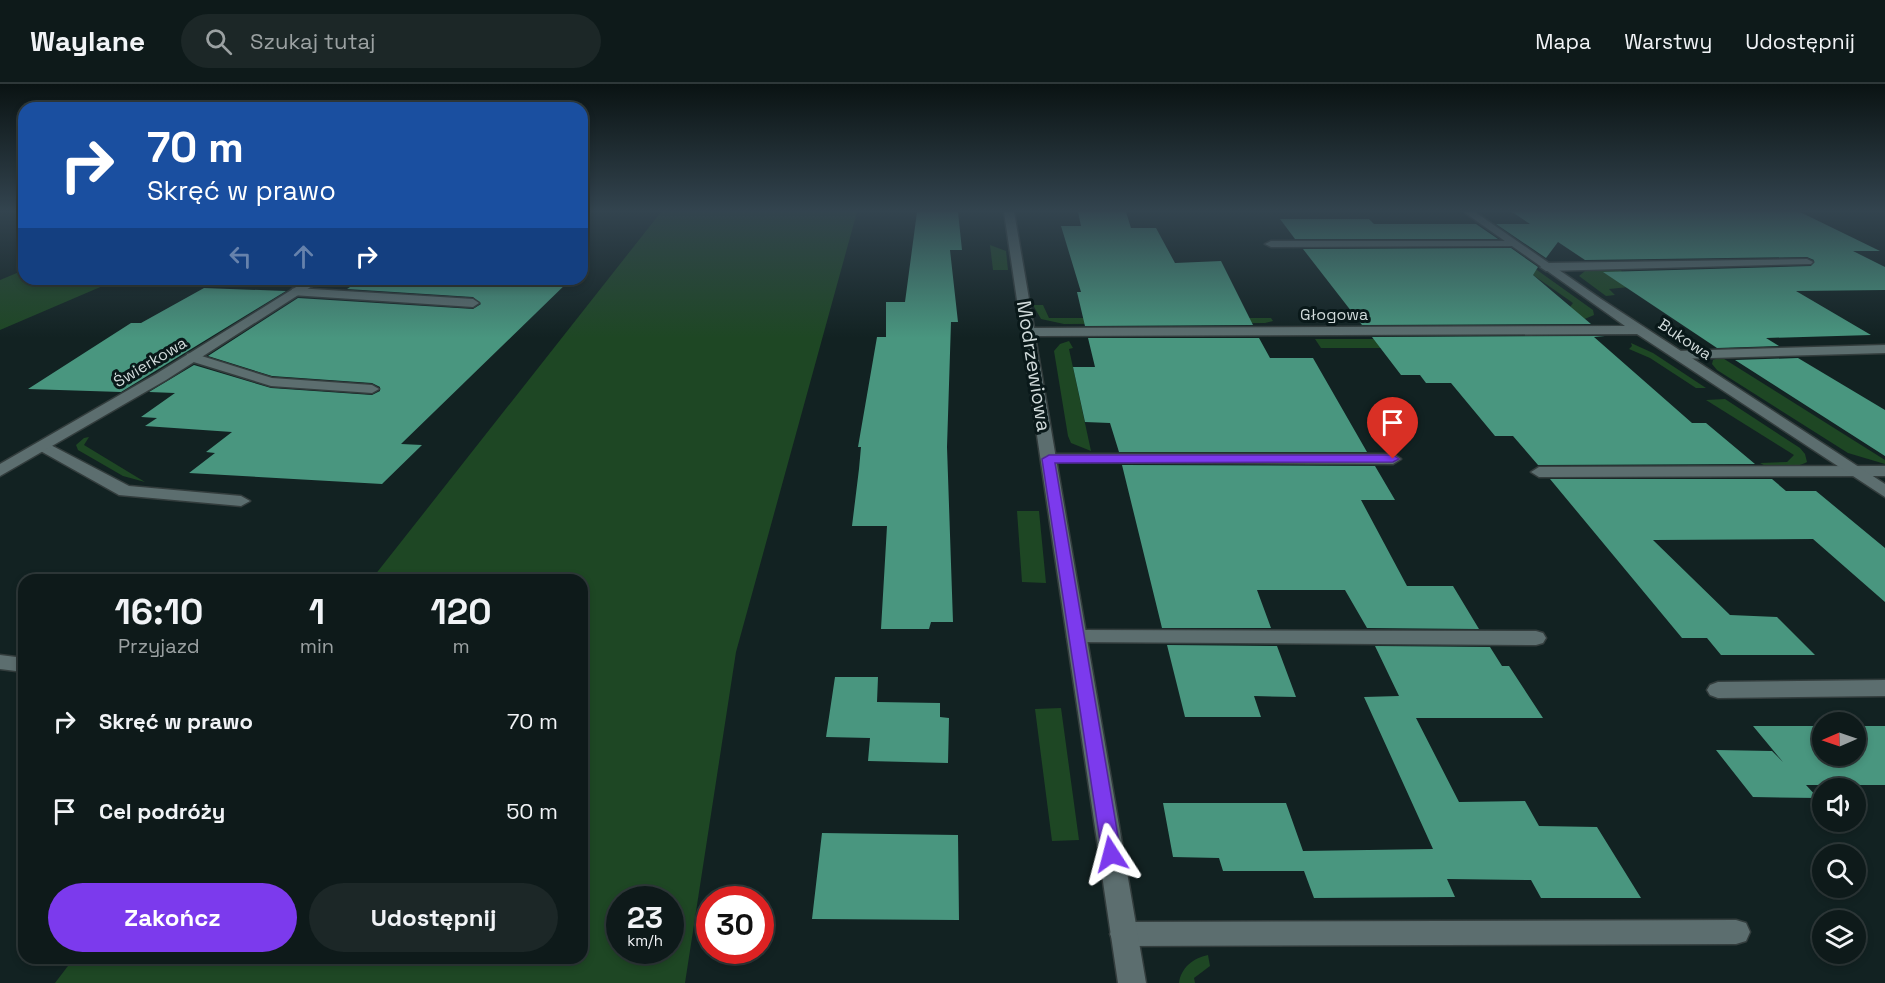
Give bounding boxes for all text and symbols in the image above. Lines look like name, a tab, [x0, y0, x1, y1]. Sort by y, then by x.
search box	[181, 14, 601, 68]
text: Waylane	[30, 23, 145, 59]
icon: search	[202, 25, 235, 58]
text: Szukaj tutaj	[250, 27, 376, 55]
text: Mapa	[1535, 28, 1591, 55]
text: Warstwy	[1624, 28, 1712, 55]
text: Udostępnij	[1745, 28, 1855, 55]
text: 70 m	[147, 121, 244, 174]
icon: right	[48, 126, 126, 204]
text: Skręć w prawo	[147, 173, 336, 208]
icon: left	[224, 240, 257, 273]
icon: ahead	[287, 240, 320, 273]
icon: right	[350, 240, 383, 273]
street label: Modrzewiowa	[1011, 299, 1057, 433]
street label: Głogowa	[1300, 304, 1368, 325]
street label: Bukowa	[1654, 313, 1716, 365]
street label: Świerkowa	[110, 332, 190, 392]
pin	[1367, 397, 1418, 459]
icon: arrive	[1376, 406, 1409, 439]
text: 16:10	[114, 589, 203, 635]
text: 1	[309, 589, 325, 635]
text: 120	[431, 589, 492, 635]
text: Przyjazd	[118, 633, 200, 659]
text: min	[300, 633, 334, 659]
text: m	[452, 633, 470, 659]
icon: right	[48, 705, 81, 738]
text: Skręć w prawo	[99, 707, 253, 735]
text: 70 m	[507, 707, 558, 735]
north arrow	[1812, 712, 1866, 766]
map controls	[1812, 712, 1866, 964]
button: sound	[1812, 778, 1866, 832]
icon: arrive	[48, 795, 81, 828]
text: Cel podróży	[99, 797, 225, 825]
text: 50 m	[506, 797, 558, 825]
position arrow	[1079, 822, 1143, 886]
button: search	[1812, 844, 1866, 898]
button: Zakończ	[48, 883, 297, 952]
button: Udostępnij	[309, 883, 558, 952]
speed limit sign: 30	[696, 886, 774, 964]
text: 23	[627, 898, 663, 937]
button: layers	[1812, 910, 1866, 964]
text: km/h	[627, 931, 663, 950]

